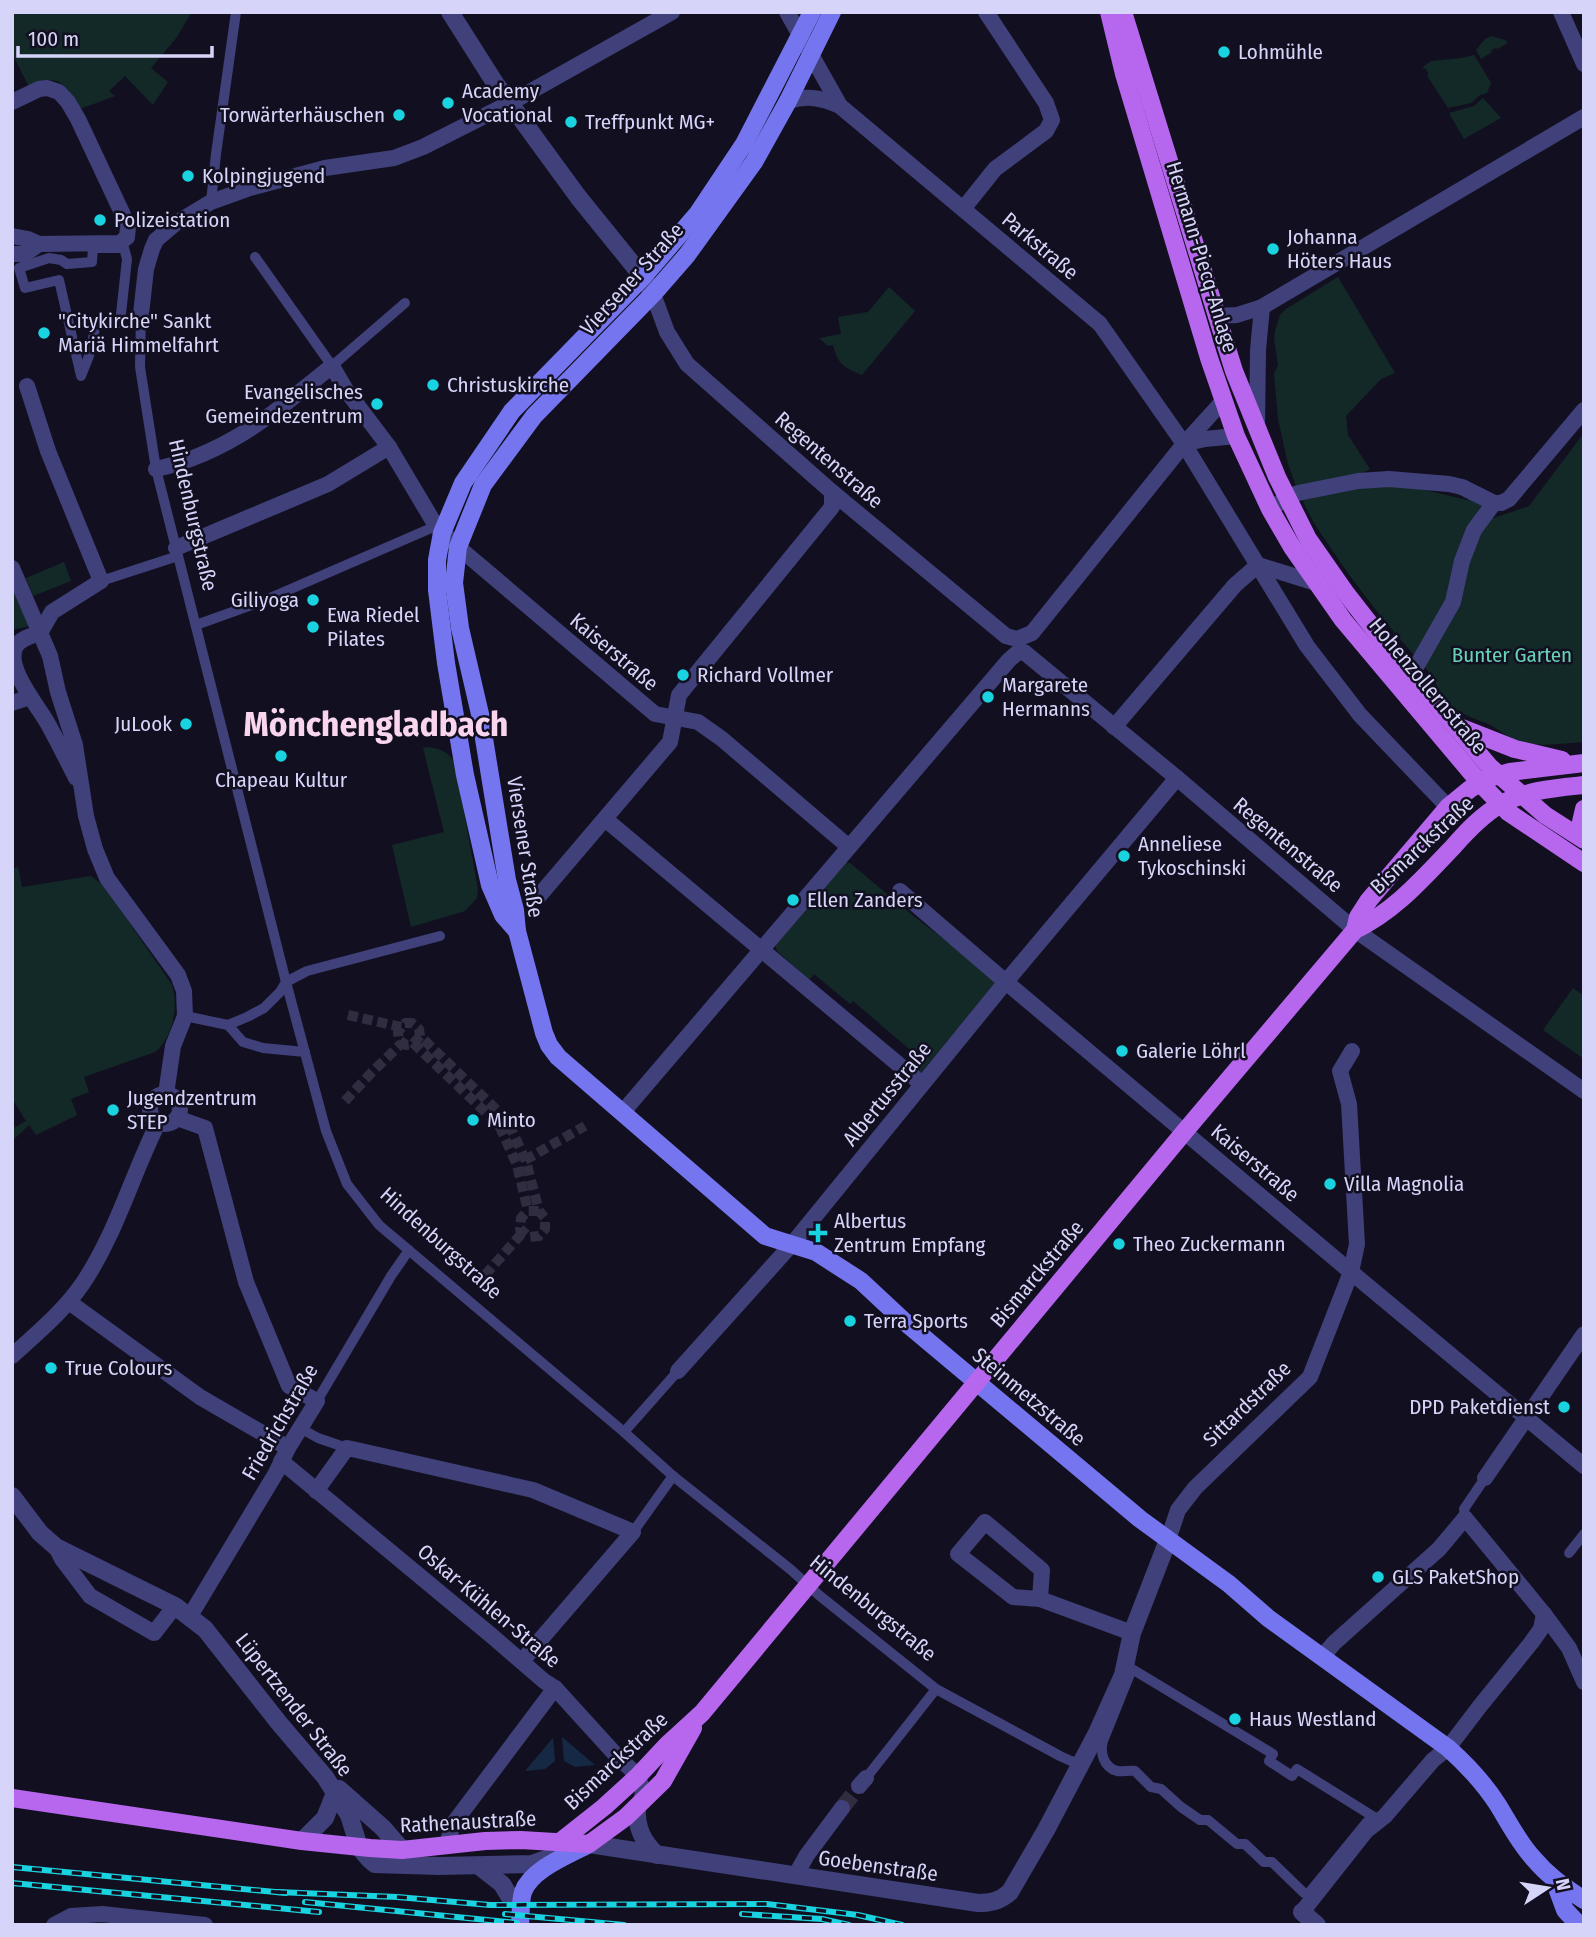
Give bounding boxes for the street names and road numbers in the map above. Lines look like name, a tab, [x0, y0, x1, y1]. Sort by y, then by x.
street label: Hermann-Piecq-Anlage	[1161, 158, 1243, 356]
street label: Parkstraße	[997, 207, 1083, 285]
street label: Viersener Straße	[575, 217, 689, 341]
street label: Regentenstraße	[770, 406, 888, 514]
street label: Hindenburgstraße	[163, 437, 223, 593]
street label: Kaiserstraße	[565, 608, 663, 696]
street label: Hohenzollernstraße	[1364, 613, 1492, 759]
street label: Viersener Straße	[501, 775, 549, 919]
street label: Bismarckstraße	[1365, 790, 1479, 900]
street label: Regentenstraße	[1228, 792, 1348, 898]
street label: Albertusstraße	[837, 1037, 937, 1151]
street label: Kaiserstraße	[1206, 1119, 1304, 1207]
street label: Hindenburgstraße	[375, 1181, 507, 1305]
street label: Bismarckstraße	[985, 1215, 1089, 1333]
street label: Steinmetzstraße	[967, 1342, 1091, 1452]
street label: Sittardstraße	[1198, 1356, 1296, 1452]
street label: Friedrichstraße	[236, 1359, 324, 1485]
street label: Oskar-Kühlen-Straße	[412, 1539, 566, 1673]
street label: Hindenburgstraße	[805, 1549, 941, 1667]
street label: Lüpertzender Straße	[230, 1628, 358, 1782]
street label: Bismarckstraße	[559, 1706, 673, 1816]
street label: Rathenaustraße	[399, 1805, 537, 1839]
street label: Goebenstraße	[817, 1845, 939, 1887]

